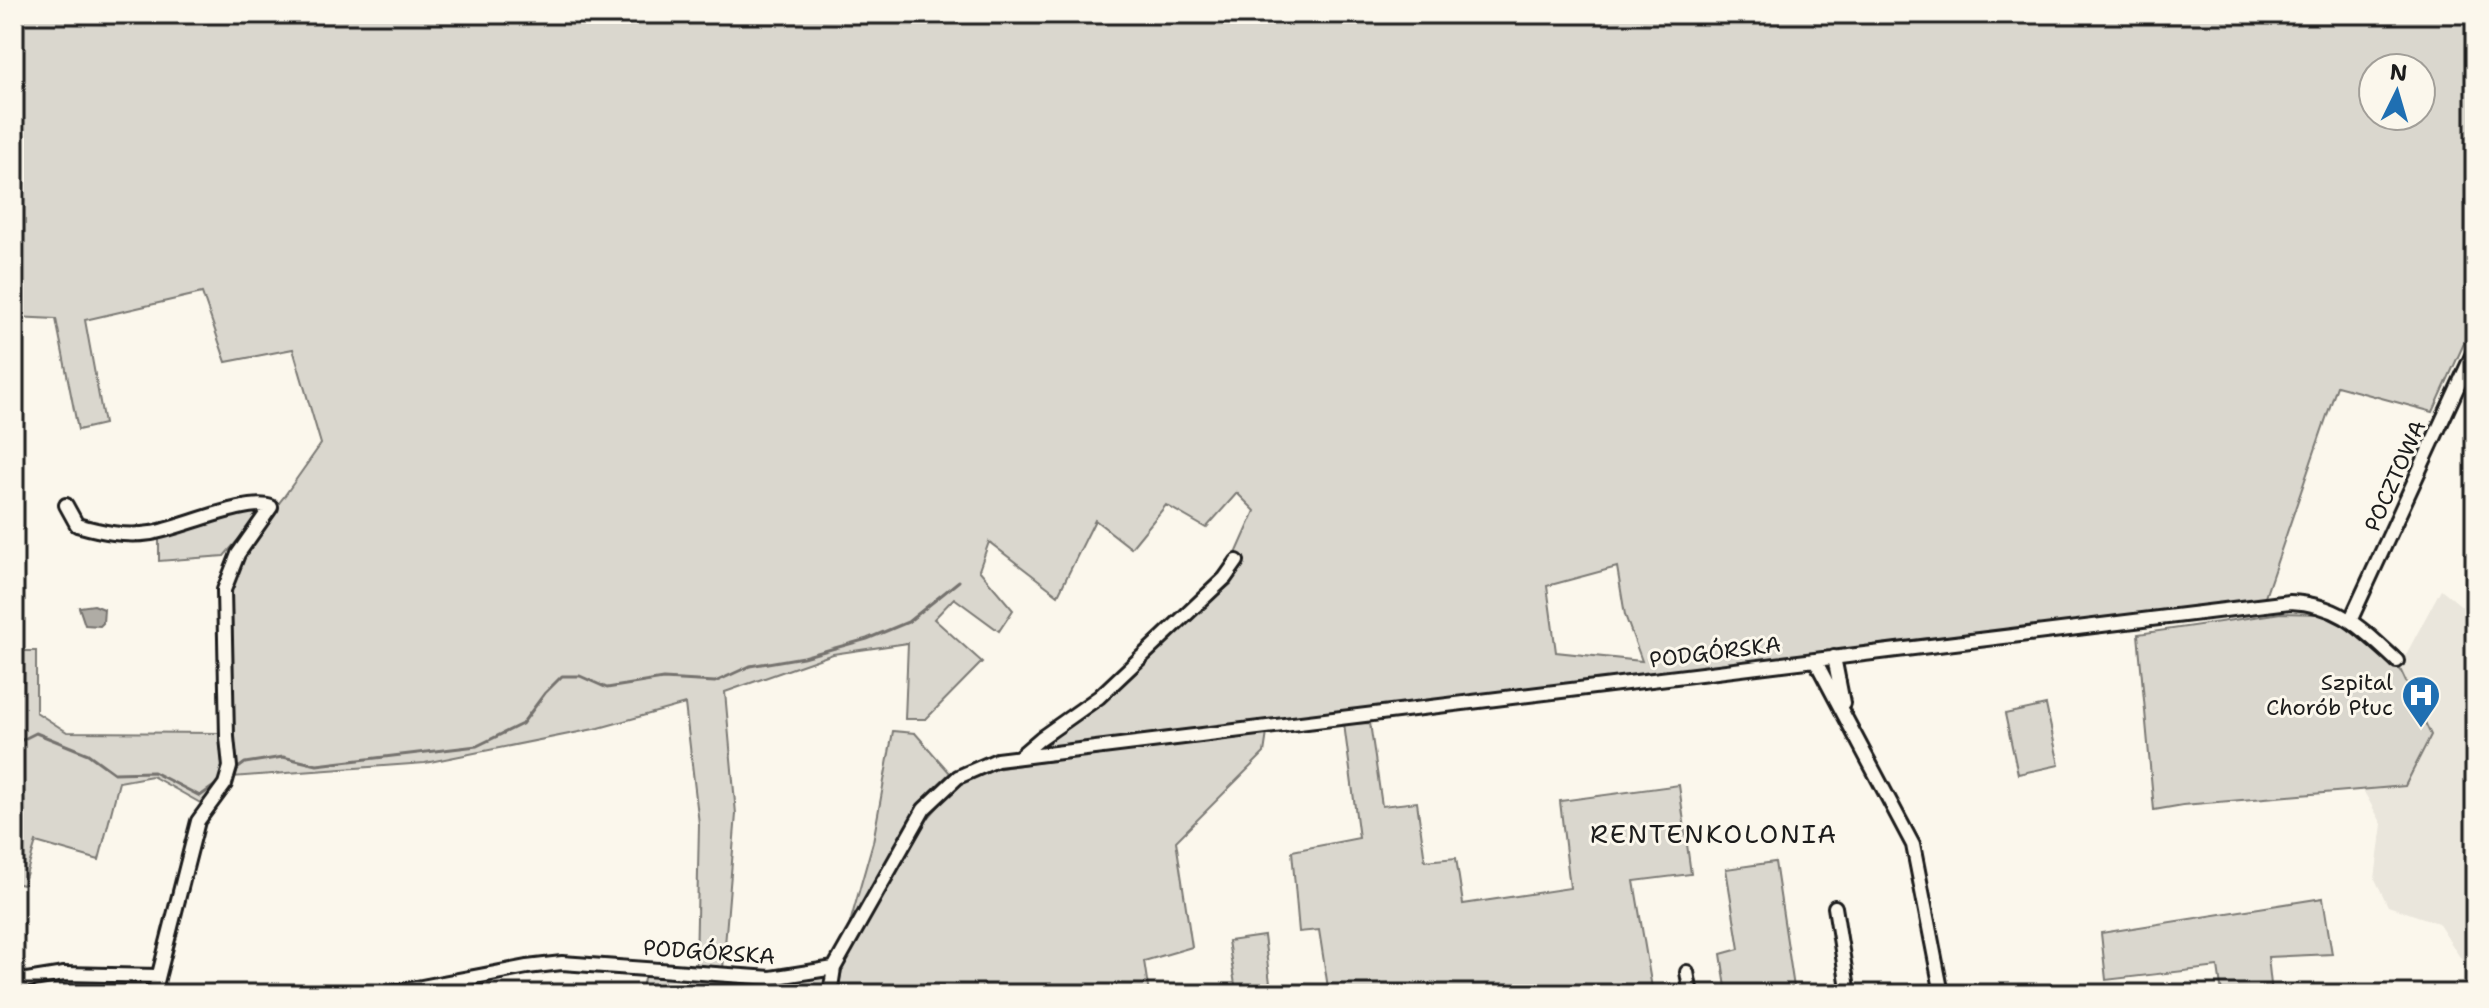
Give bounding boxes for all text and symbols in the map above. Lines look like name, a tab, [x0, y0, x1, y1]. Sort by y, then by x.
north arrow	[2357, 52, 2437, 132]
text: N	[2389, 57, 2409, 88]
street label: POCZTOWA	[2358, 416, 2432, 536]
street label: PODGÓRSKA	[1648, 630, 1782, 674]
place label: Szpital Chorób Płuc	[2266, 668, 2393, 722]
hospital icon: Szpital Chorób Płuc	[2400, 674, 2442, 729]
district label: RENTENKOLONIA	[1590, 816, 1838, 851]
street label: PODGÓRSKA	[642, 933, 776, 971]

